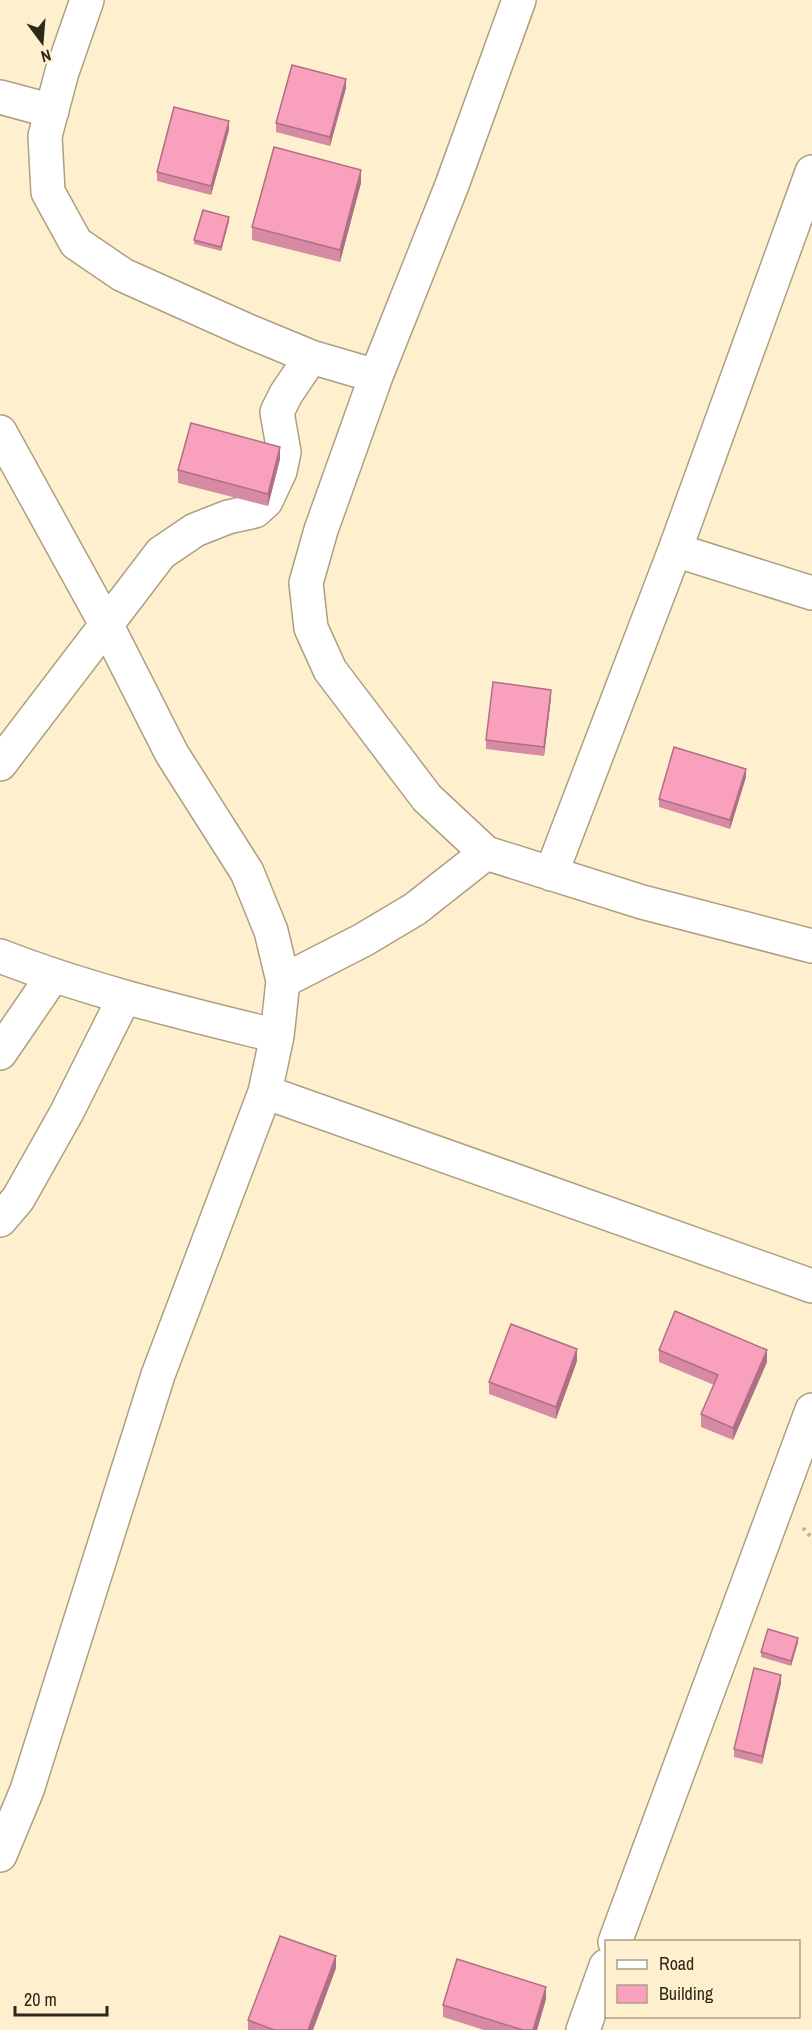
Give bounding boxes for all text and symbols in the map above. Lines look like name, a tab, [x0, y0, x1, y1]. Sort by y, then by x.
north arrow	[12, 12, 72, 72]
text: N	[39, 45, 54, 68]
legend	[605, 1940, 800, 2018]
text: Road	[659, 1951, 694, 1976]
scale bar	[15, 1979, 106, 2017]
text: Building	[659, 1981, 714, 2006]
text: 20 m	[24, 1987, 57, 2012]

